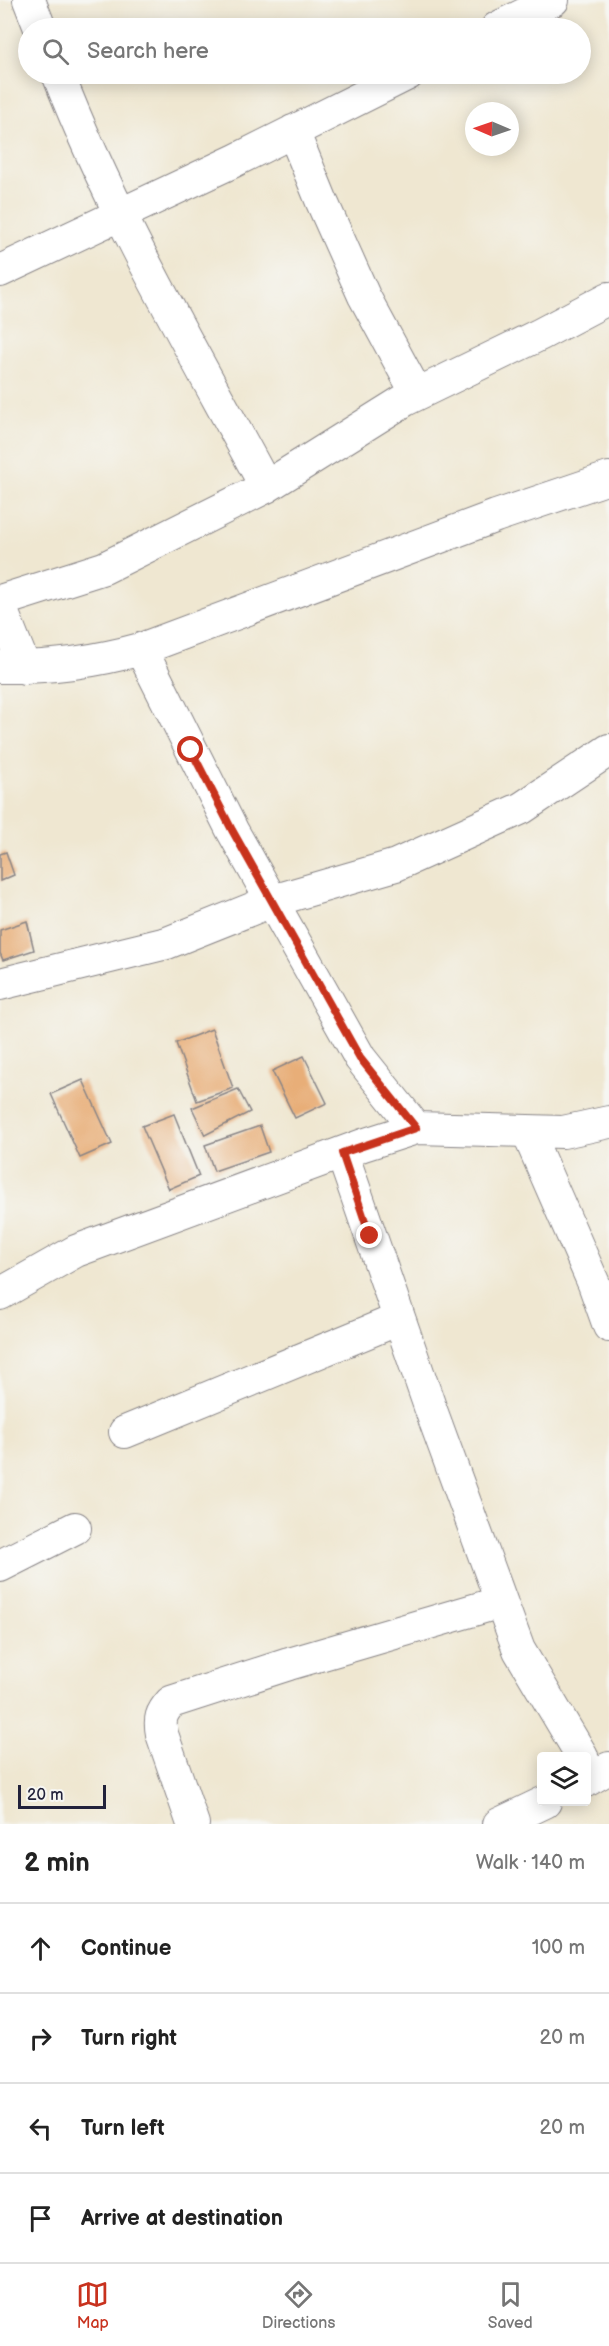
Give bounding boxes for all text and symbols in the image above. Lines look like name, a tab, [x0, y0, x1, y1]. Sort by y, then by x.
search box	[18, 18, 591, 84]
icon: search	[39, 35, 72, 68]
text: Search here	[87, 38, 209, 65]
north arrow	[465, 102, 519, 156]
route start	[177, 736, 203, 762]
route end	[356, 1222, 382, 1248]
map controls	[537, 1752, 591, 1806]
button: layers	[537, 1752, 591, 1806]
scale bar	[18, 1782, 106, 1810]
text: 20 m	[27, 1786, 63, 1805]
text: 2 min	[24, 1848, 90, 1879]
text: Walk · 140 m	[476, 1851, 585, 1875]
icon: ahead	[24, 1932, 57, 1965]
text: Continue	[81, 1935, 171, 1962]
text: 100 m	[532, 1936, 585, 1960]
icon: right	[24, 2022, 57, 2055]
text: Turn right	[81, 2025, 177, 2052]
text: 20 m	[540, 2026, 585, 2050]
icon: left	[24, 2112, 57, 2145]
text: Turn left	[81, 2115, 165, 2142]
text: 20 m	[540, 2116, 585, 2140]
icon: arrive	[24, 2202, 57, 2235]
text: Arrive at destination	[81, 2205, 283, 2232]
tab: Map	[76, 2278, 109, 2333]
tab: Directions	[262, 2278, 335, 2333]
tab: Saved	[488, 2278, 533, 2333]

